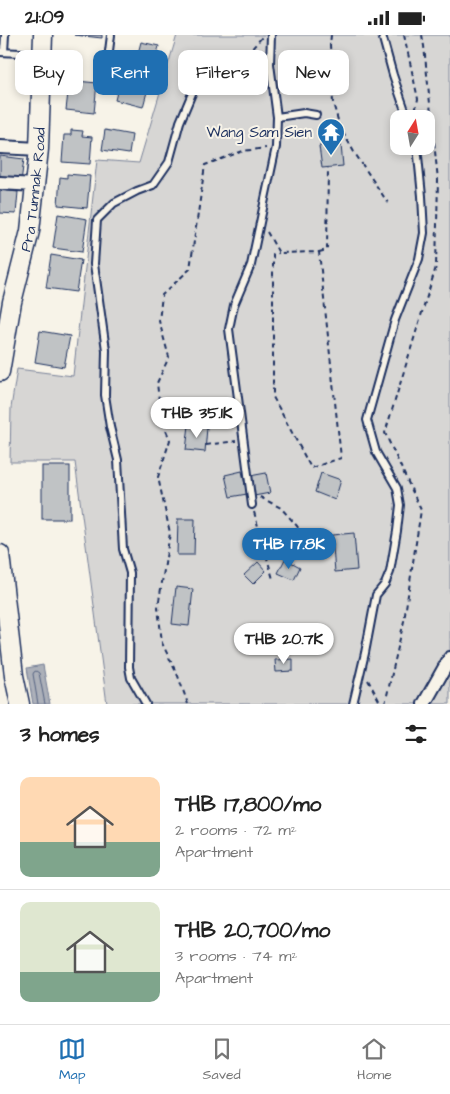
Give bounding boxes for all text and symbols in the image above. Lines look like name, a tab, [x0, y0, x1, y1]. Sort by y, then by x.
text: 21:09	[25, 4, 64, 31]
chip: Buy	[15, 50, 83, 95]
chip: Rent	[93, 50, 168, 95]
chip: Filters	[178, 50, 268, 95]
chip: New	[278, 50, 349, 95]
north arrow	[390, 110, 435, 155]
map controls	[390, 110, 435, 155]
temple icon: Wang Sam Sien	[316, 117, 346, 156]
place label: Wang Sam Sien	[207, 122, 312, 144]
street label: Pra Tumnak Road	[15, 127, 50, 254]
pin: THB 35.1K	[140, 397, 254, 439]
text: THB 35.1K	[162, 402, 232, 424]
pin: THB 17.8K	[232, 527, 346, 570]
text: THB 17.8K	[253, 533, 325, 555]
pin: THB 20.7K	[227, 623, 341, 665]
text: THB 20.7K	[245, 628, 323, 650]
text: 3 homes	[20, 720, 100, 749]
icon: filters	[402, 720, 430, 748]
text: THB 17,800/mo	[175, 790, 321, 819]
icon: home	[60, 797, 120, 857]
text: 2 rooms · 72 m²	[175, 819, 297, 841]
text: Apartment	[175, 841, 253, 863]
text: THB 20,700/mo	[175, 916, 330, 945]
icon: home	[60, 922, 120, 982]
text: 3 rooms · 74 m²	[175, 945, 298, 967]
text: Apartment	[175, 967, 253, 989]
tab: Map	[58, 1035, 86, 1085]
tab: Saved	[203, 1035, 241, 1085]
tab: Home	[357, 1035, 392, 1085]

